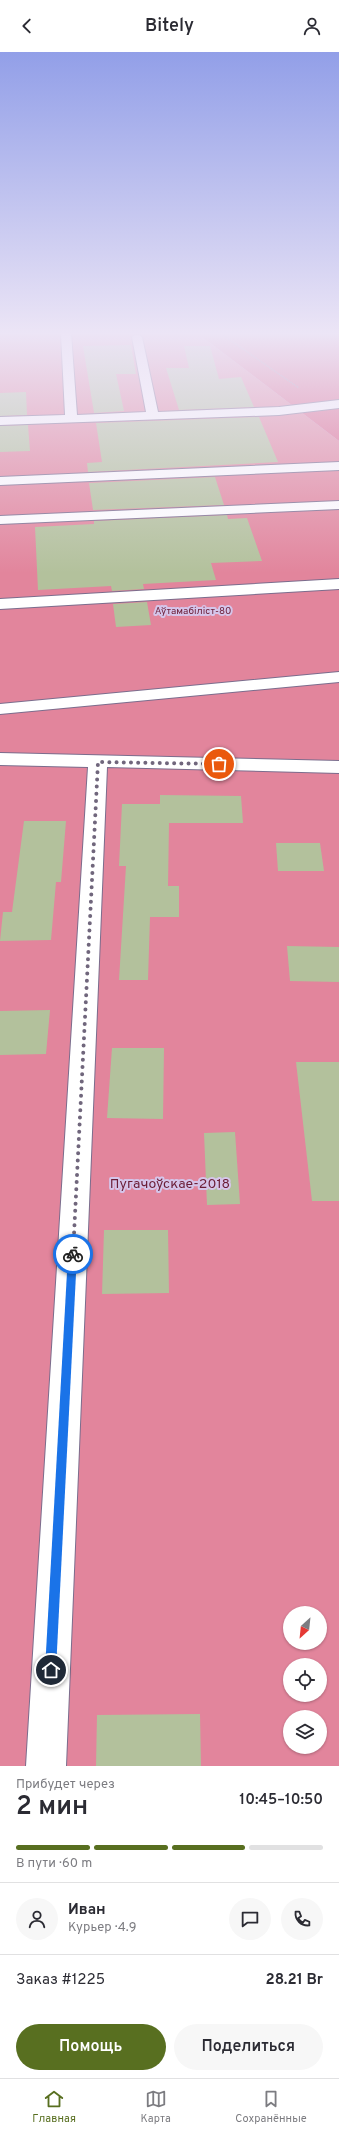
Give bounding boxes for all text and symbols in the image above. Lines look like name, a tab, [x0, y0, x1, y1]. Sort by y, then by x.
icon: back	[16, 15, 38, 37]
text: Bitely	[145, 15, 194, 38]
icon: person	[301, 15, 323, 37]
park label: Аўтамабіліст-80	[155, 605, 231, 618]
pin	[202, 747, 236, 781]
icon: bag	[208, 753, 230, 775]
park label: Пугачоўскае-2018	[110, 1176, 230, 1193]
courier	[53, 1234, 93, 1274]
icon: bike	[62, 1243, 84, 1265]
north arrow	[283, 1606, 327, 1650]
map controls	[283, 1606, 327, 1754]
pin	[34, 1653, 68, 1687]
button: locate	[283, 1658, 327, 1702]
icon: home	[40, 1659, 62, 1681]
button: layers	[283, 1710, 327, 1754]
text: Прибудет через	[16, 1777, 115, 1793]
text: 2 мин	[16, 1791, 88, 1824]
text: 10:45–10:50	[239, 1791, 323, 1810]
text: В пути · 60 m	[16, 1856, 92, 1872]
button: person	[16, 1898, 58, 1940]
button: chat	[229, 1898, 271, 1940]
button: phone	[281, 1898, 323, 1940]
text: Иван	[68, 1901, 106, 1920]
text: Курьер · 4.9	[68, 1920, 137, 1936]
text: Заказ #1225	[16, 1971, 105, 1990]
text: 28.21 Br	[266, 1971, 323, 1990]
button: Помощь	[16, 2024, 166, 2070]
button: Поделиться	[174, 2024, 323, 2070]
tab: Главная	[32, 2088, 76, 2126]
tab: Карта	[141, 2088, 171, 2126]
tab: Сохранённые	[235, 2088, 307, 2126]

